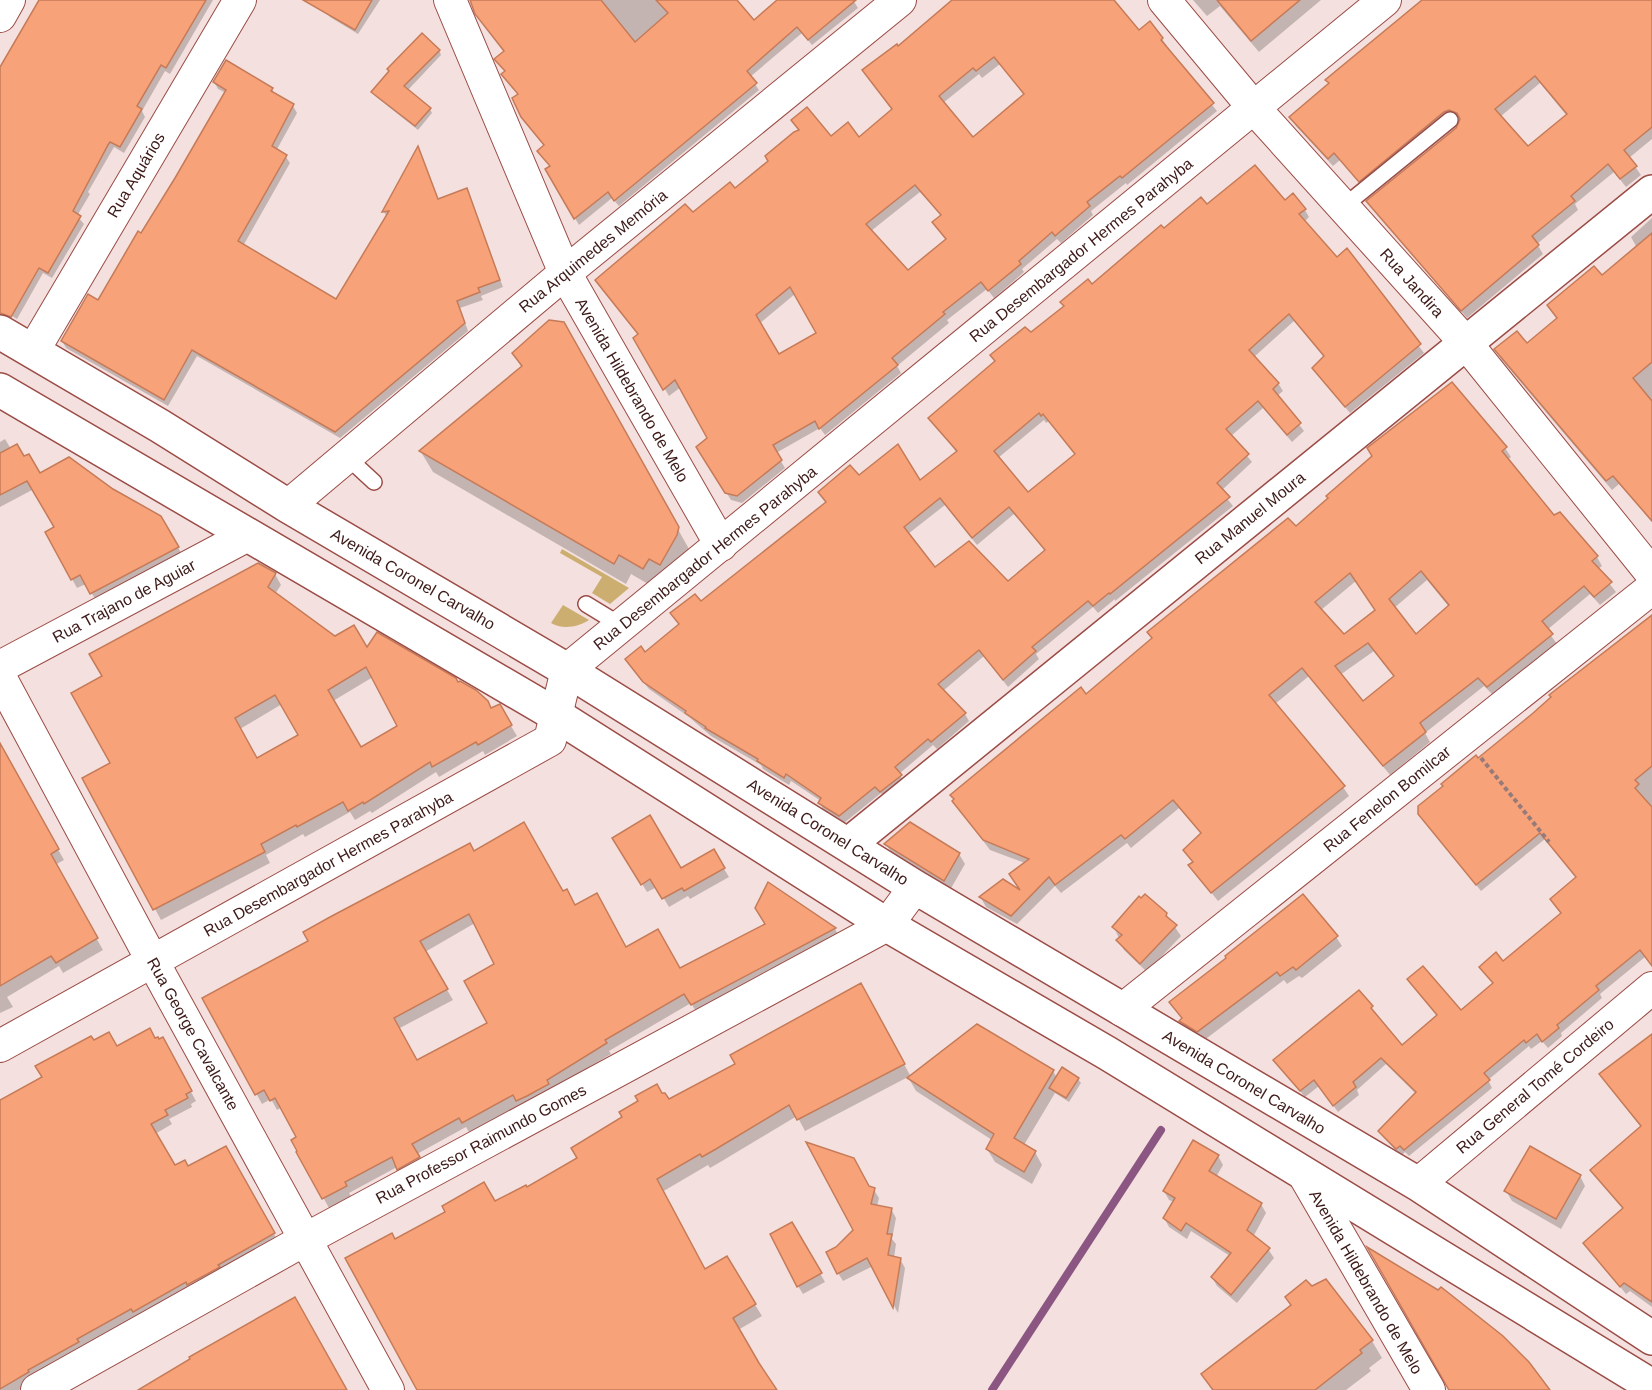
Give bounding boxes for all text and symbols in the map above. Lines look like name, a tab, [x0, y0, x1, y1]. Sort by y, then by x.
street label: Rua Aquários	[104, 129, 168, 221]
street label: Rua Desembargador Hermes Parahyba	[966, 155, 1196, 345]
street label: Rua Arquimedes Memória	[516, 186, 670, 316]
street label: Rua Jandira	[1377, 245, 1447, 321]
street label: Avenida Hildebrando de Melo	[572, 295, 692, 485]
street label: Rua Desembargador Hermes Parahyba	[590, 463, 820, 653]
street label: Rua Manuel Moura	[1192, 469, 1308, 567]
street label: Avenida Coronel Carvalho	[328, 525, 498, 633]
street label: Rua Trajano de Aguiar	[50, 556, 199, 646]
street label: Rua Fenelon Bomilcar	[1320, 742, 1454, 855]
street label: Avenida Coronel Carvalho	[744, 775, 912, 889]
street label: Rua Desembargador Hermes Parahyba	[201, 788, 455, 940]
street label: Rua George Cavalcante	[144, 955, 242, 1113]
street label: Rua General Tomé Cordeiro	[1453, 1015, 1617, 1157]
street label: Avenida Coronel Carvalho	[1160, 1027, 1328, 1137]
street label: Rua Professor Raimundo Gomes	[373, 1081, 589, 1207]
street label: Avenida Hildebrando de Melo	[1306, 1187, 1426, 1377]

